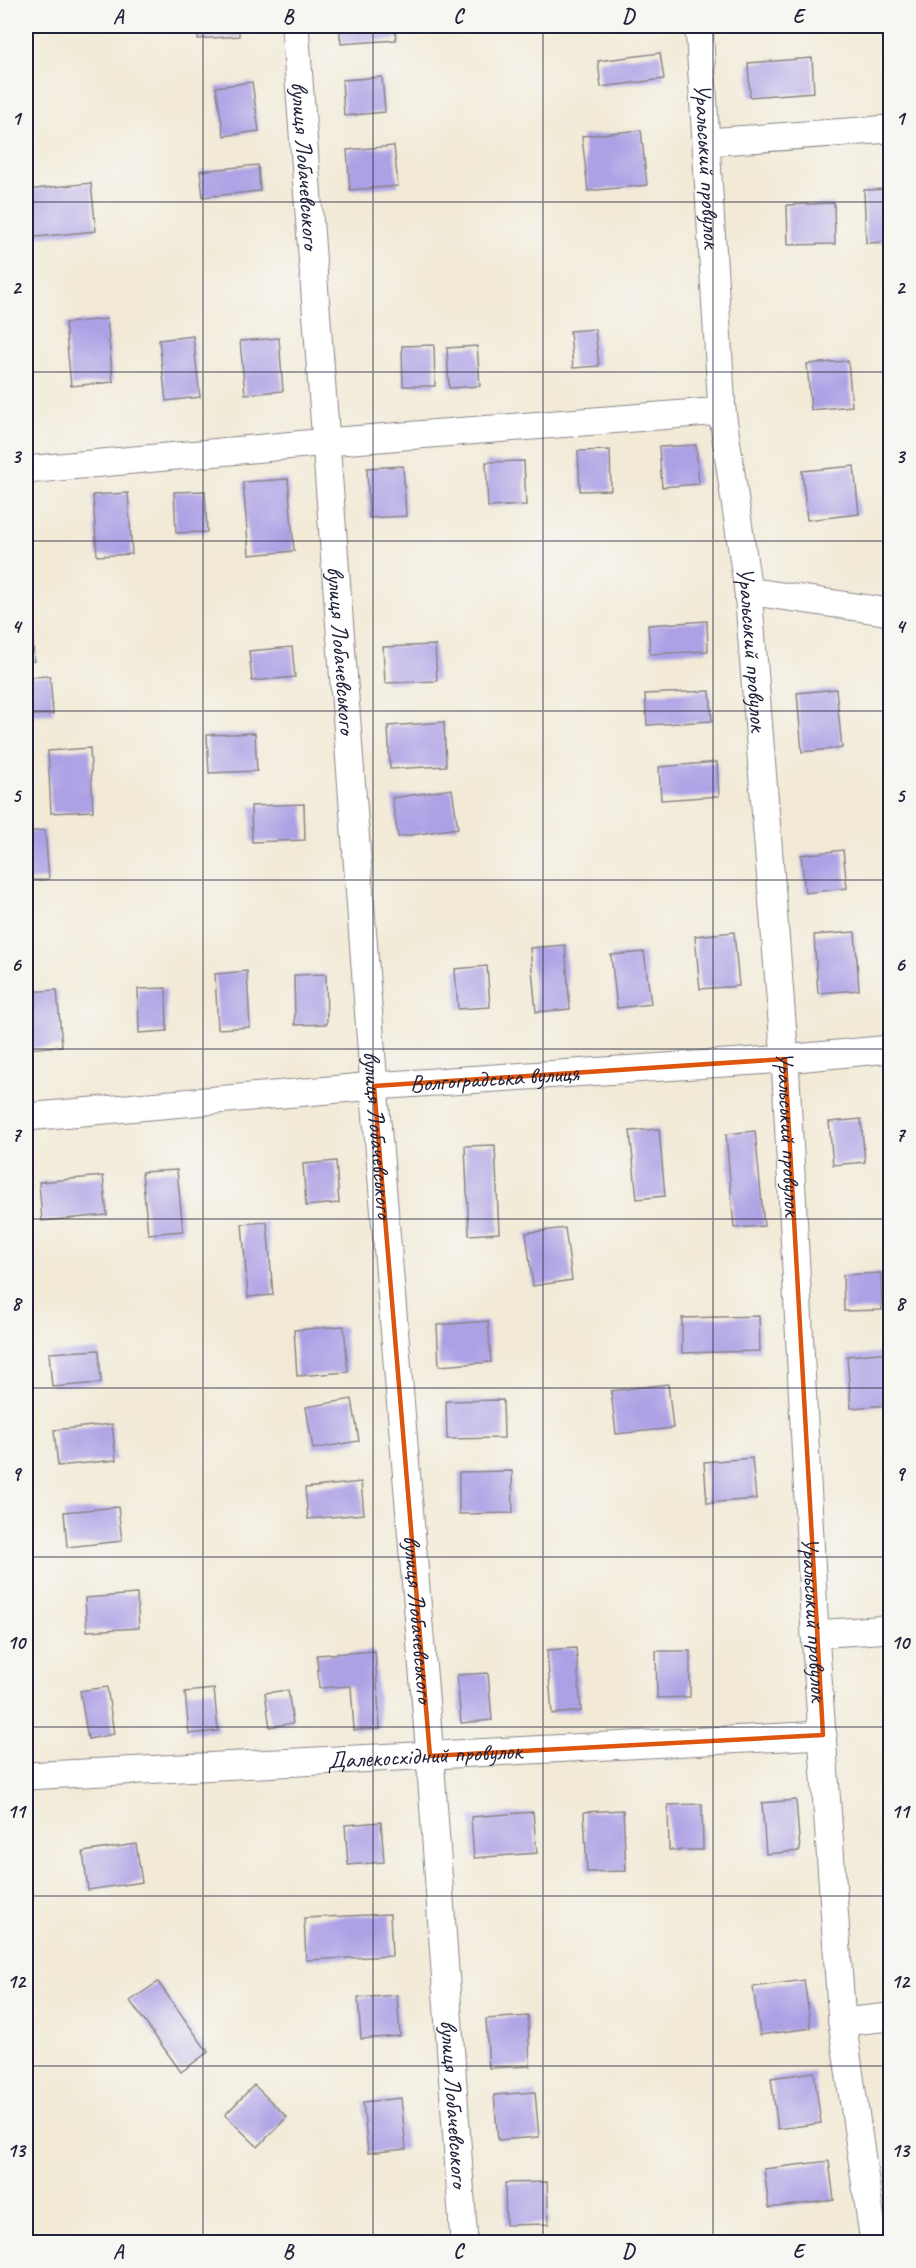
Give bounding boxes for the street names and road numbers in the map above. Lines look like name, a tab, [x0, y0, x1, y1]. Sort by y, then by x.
street label: вулиця Лобачевського	[284, 81, 327, 253]
street label: Уральський провулок	[687, 83, 727, 251]
street label: вулиця Лобачевського	[320, 565, 363, 738]
street label: Уральський провулок	[730, 565, 774, 735]
street label: вулиця Лобачевського	[356, 1050, 400, 1222]
street label: Уральський провулок	[769, 1051, 808, 1219]
street label: Волгоградська вулиця	[409, 1057, 581, 1099]
street label: вулиця Лобачевського	[397, 1534, 441, 1707]
street label: Уральський провулок	[795, 1536, 835, 1705]
street label: Далекосхідний провулок	[326, 1735, 525, 1775]
street label: вулиця Лобачевського	[434, 2019, 475, 2191]

